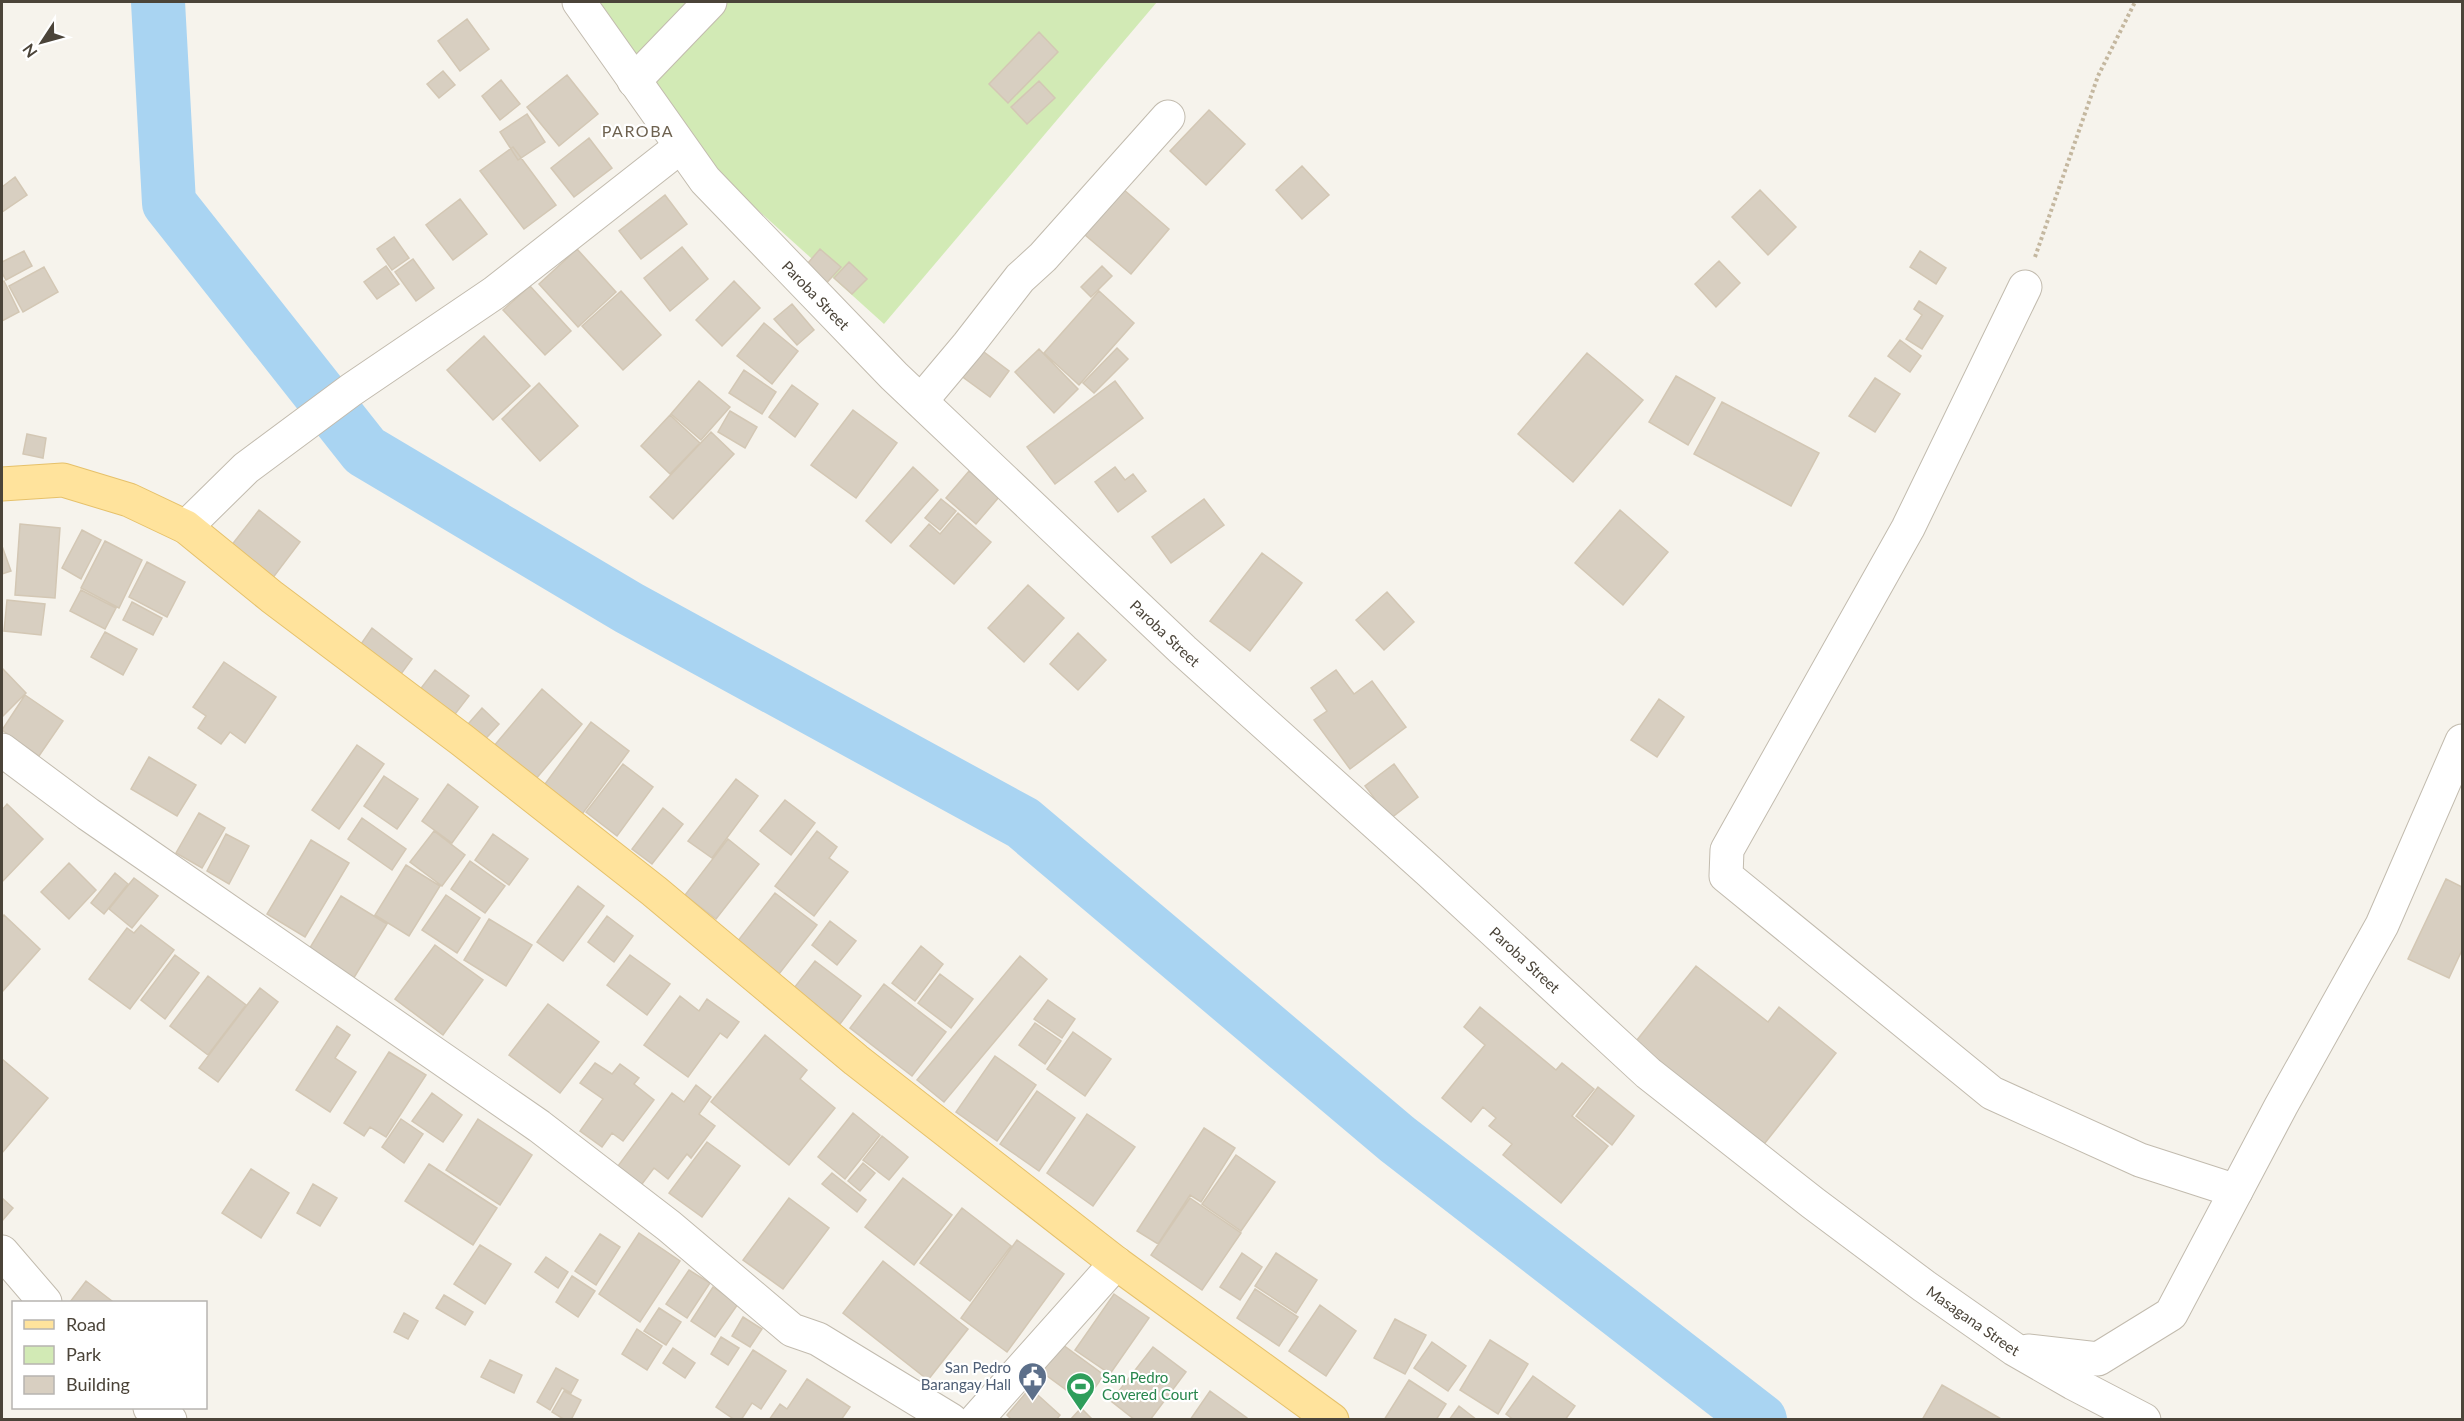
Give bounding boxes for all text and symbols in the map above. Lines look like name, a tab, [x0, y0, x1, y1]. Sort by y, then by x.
north arrow	[12, 12, 72, 72]
text: N	[18, 41, 41, 62]
district label: PAROBA	[602, 121, 674, 140]
street label: Paroba Street	[779, 257, 854, 334]
street label: Paroba Street	[1127, 596, 1204, 670]
street label: Paroba Street	[1486, 923, 1564, 997]
street label: Masagana Street	[1923, 1282, 2023, 1360]
legend	[12, 1301, 207, 1409]
text: Road	[66, 1313, 106, 1335]
text: Park	[66, 1343, 102, 1365]
place label: San Pedro Barangay Hall	[921, 1358, 1011, 1393]
public building icon: San Pedro Barangay Hall	[1016, 1360, 1048, 1402]
place label: San Pedro Covered Court	[1102, 1368, 1199, 1403]
sports icon: San Pedro Covered Court	[1065, 1370, 1097, 1412]
text: Building	[66, 1373, 130, 1395]

